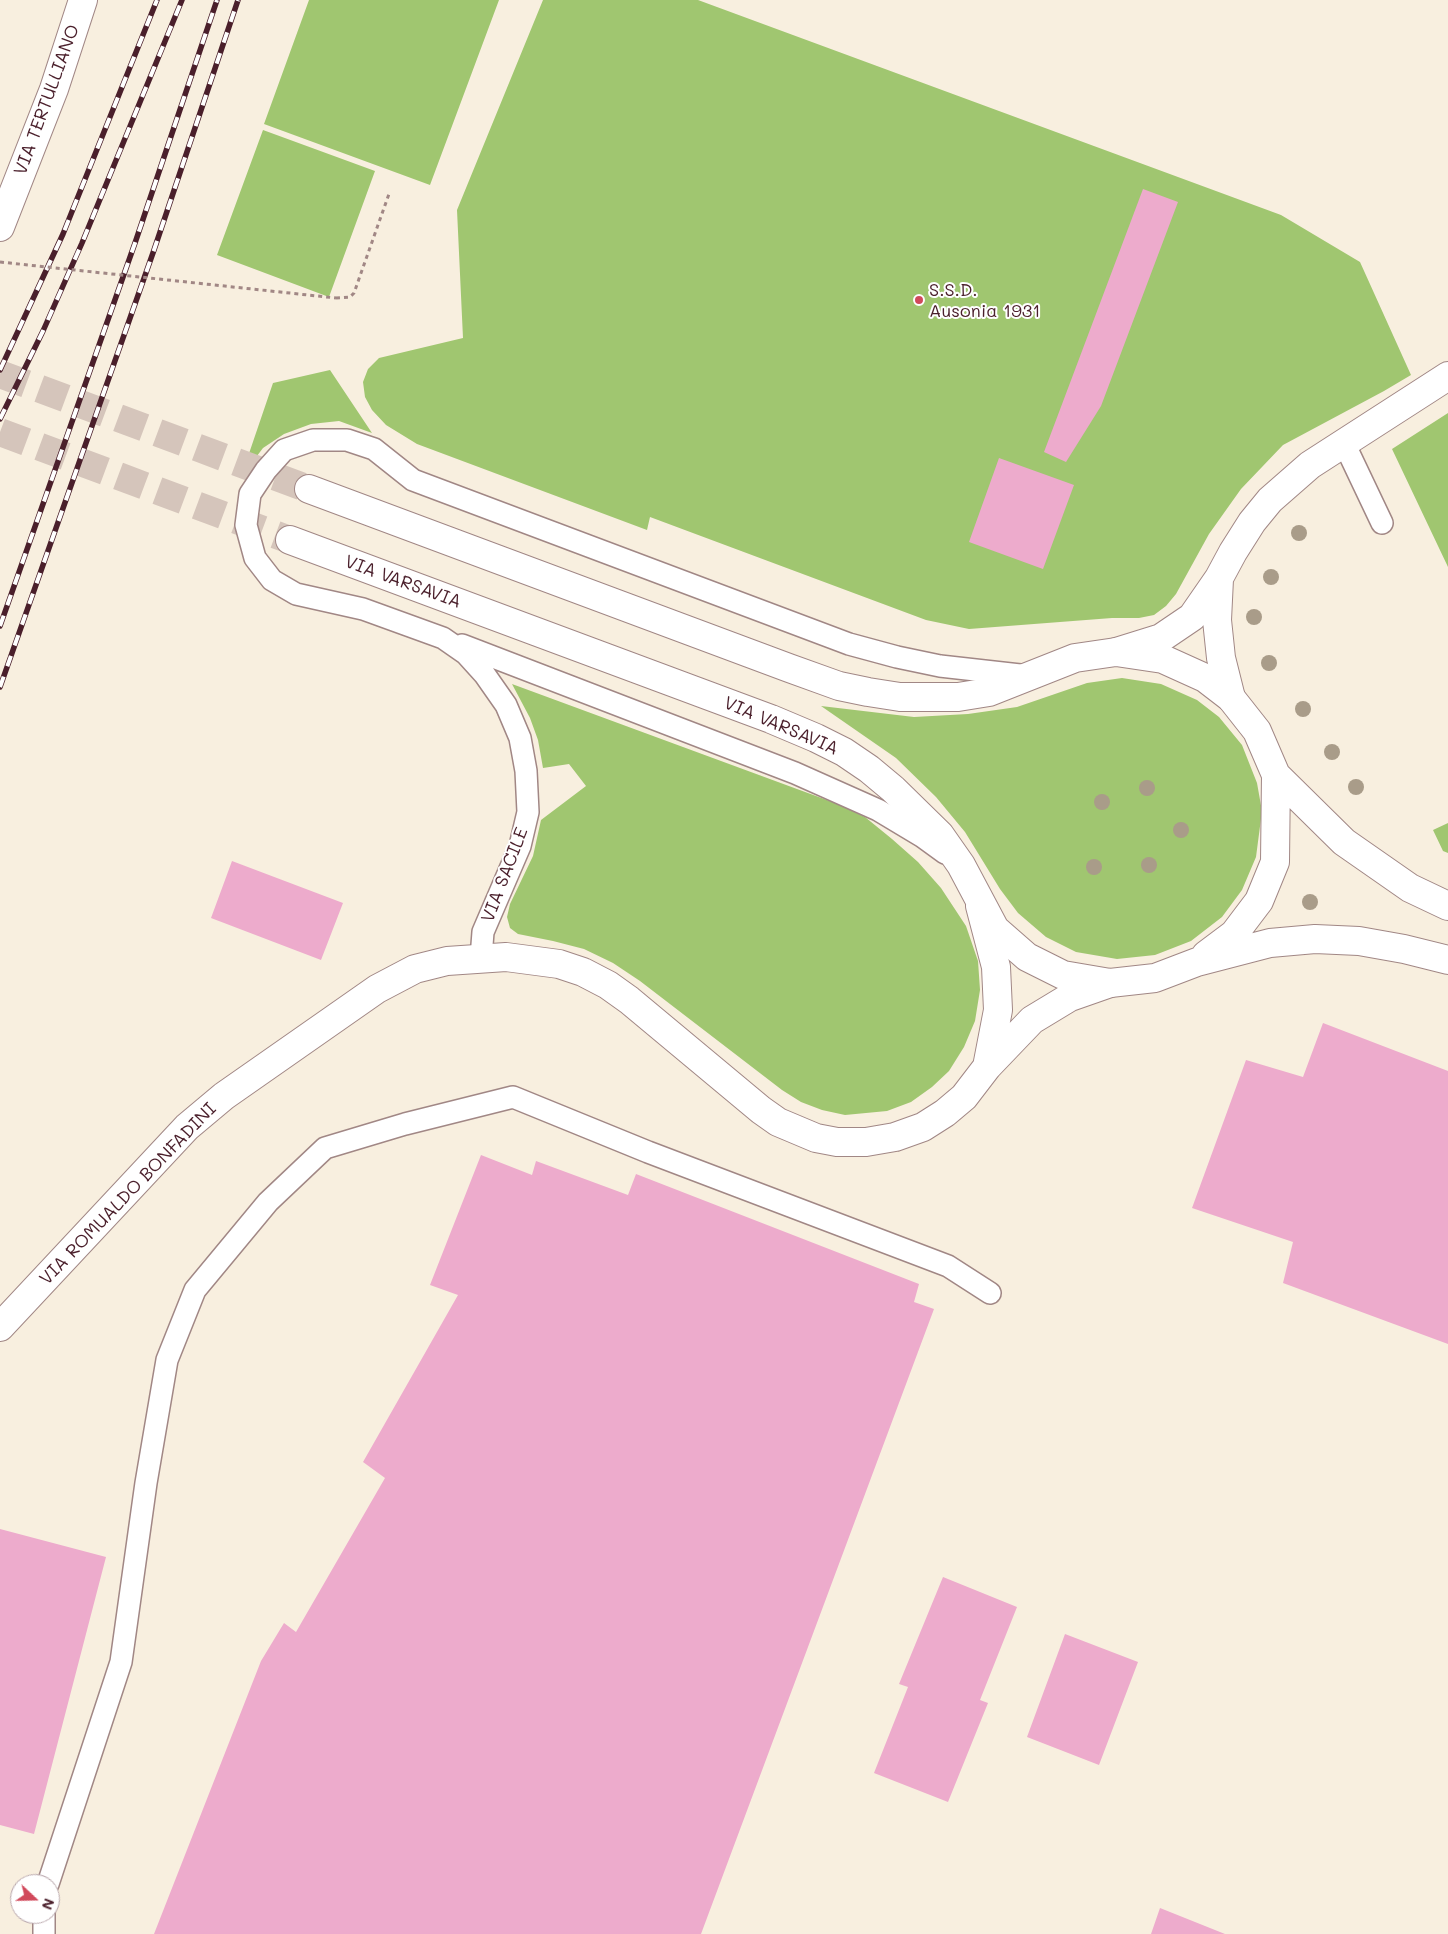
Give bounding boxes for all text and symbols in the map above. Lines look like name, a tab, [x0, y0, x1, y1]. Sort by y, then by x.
street label: VIA TERTULLIANO	[10, 22, 84, 178]
place label: S.S.D. Ausonia 1931	[929, 279, 1040, 322]
marker: S.S.D. Ausonia 1931	[913, 294, 925, 306]
street label: VIA VARSAVIA	[342, 551, 464, 613]
street label: VIA VARSAVIA	[720, 692, 842, 760]
street label: VIA SACILE	[477, 825, 533, 925]
street label: VIA ROMUALDO BONFADINI	[35, 1098, 221, 1290]
north arrow	[10, 1874, 60, 1924]
text: N	[38, 1896, 59, 1913]

